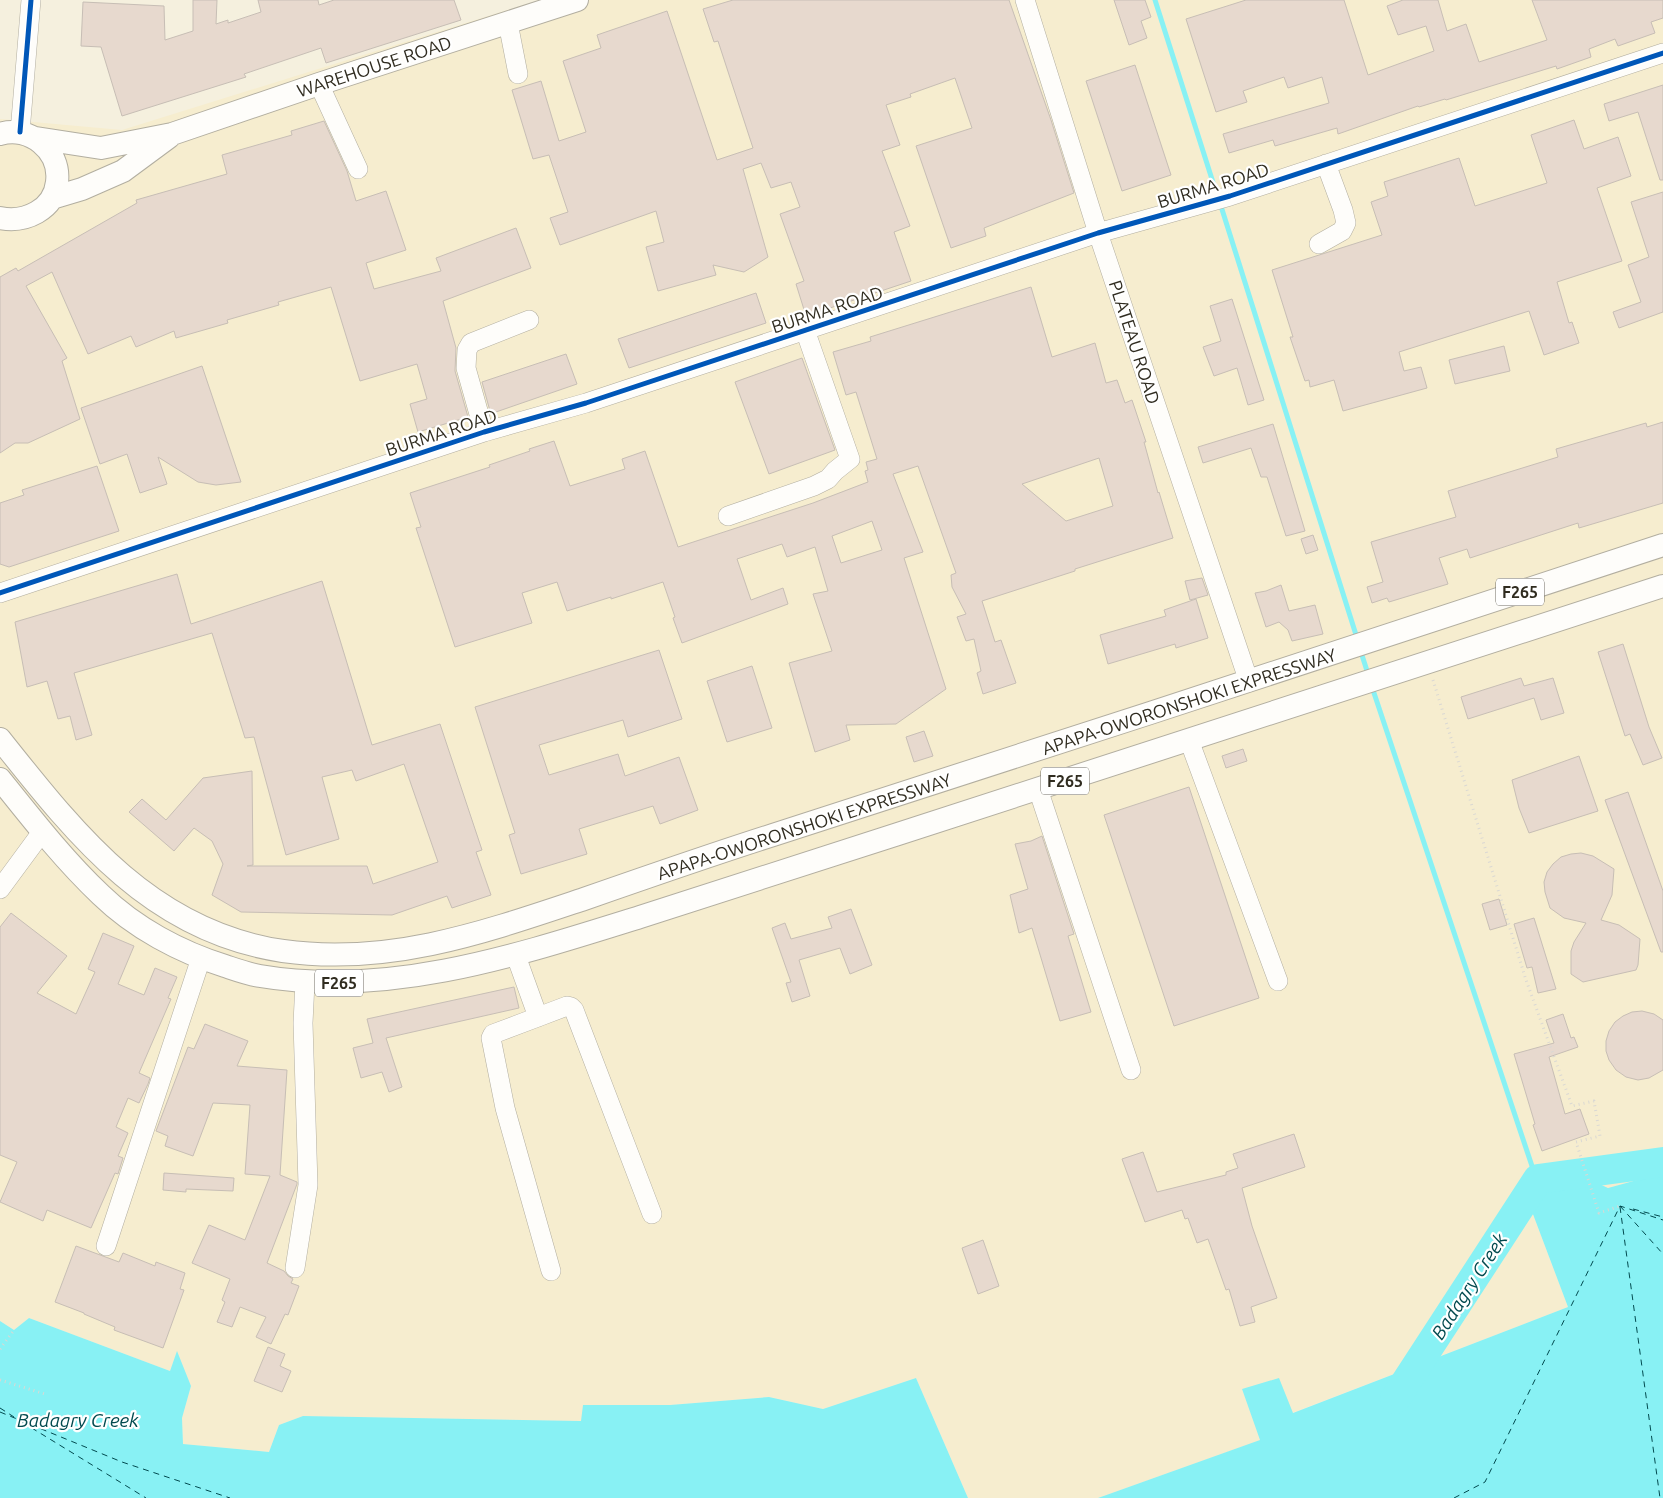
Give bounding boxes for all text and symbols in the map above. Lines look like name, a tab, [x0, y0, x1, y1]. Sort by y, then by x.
street label: WAREHOUSE ROAD	[294, 32, 454, 100]
street label: BURMA ROAD	[1155, 159, 1271, 211]
street label: PLATEAU ROAD	[1106, 278, 1164, 406]
street label: BURMA ROAD	[769, 282, 885, 336]
street label: BURMA ROAD	[383, 405, 499, 459]
road number: F265	[1496, 578, 1544, 606]
street label: APAPA-OWORONSHOKI EXPRESSWAY	[1039, 644, 1339, 758]
road number: F265	[1041, 768, 1089, 794]
street label: APAPA-OWORONSHOKI EXPRESSWAY	[654, 769, 954, 883]
road number: F265	[315, 970, 363, 996]
water label: Badagry Creek	[1427, 1229, 1512, 1343]
water label: Badagry Creek	[17, 1409, 139, 1431]

